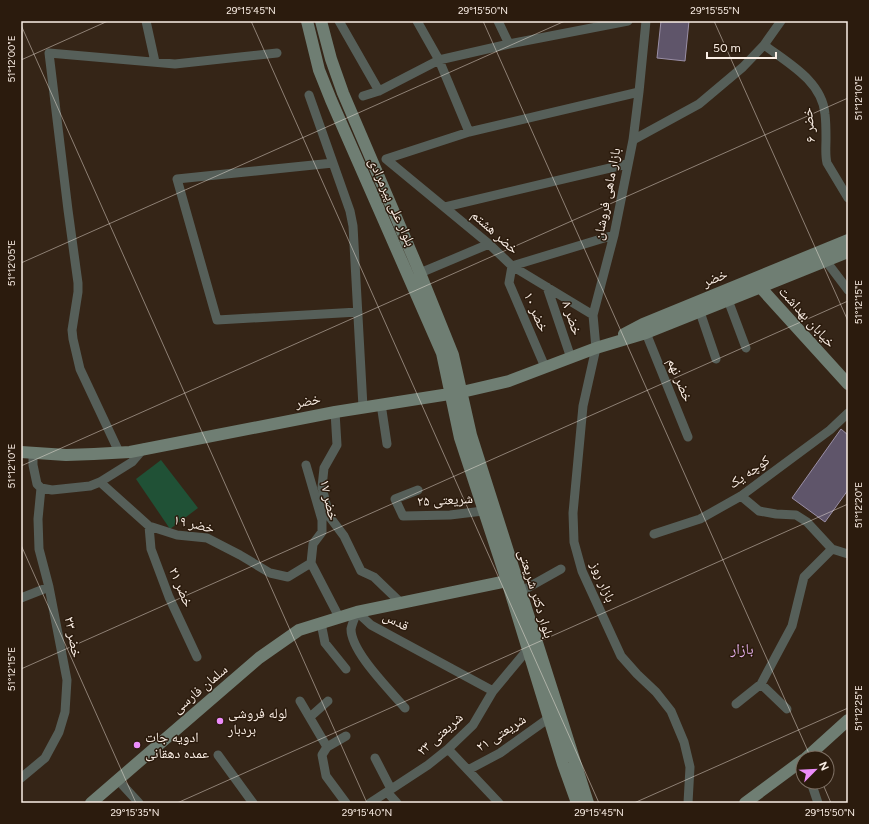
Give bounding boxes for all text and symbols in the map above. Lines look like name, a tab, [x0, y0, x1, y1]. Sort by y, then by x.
text: 29°15'45"N	[226, 4, 276, 17]
text: 29°15'50"N	[458, 4, 508, 17]
text: 29°15'55"N	[690, 4, 740, 17]
scale bar	[707, 34, 776, 60]
text: 51°12'00"E	[5, 35, 18, 83]
text: 50 m	[713, 41, 741, 55]
text: 51°12'10"E	[852, 75, 865, 120]
street label: خضر ۶	[799, 107, 819, 143]
street label: بازار ماهی فروشان	[590, 146, 624, 242]
street label: بلوار علی پیرمرادی	[365, 155, 419, 249]
street label: خضر هشتم	[467, 206, 522, 258]
text: 51°12'05"E	[5, 240, 18, 286]
street label: خضر	[699, 265, 730, 291]
text: 51°12'15"E	[852, 280, 865, 324]
street label: خیابان بهداشت	[775, 283, 839, 351]
street label: خضر ۱۰	[520, 290, 552, 334]
street label: خضر ۸	[558, 299, 586, 337]
street label: خضر نهم	[663, 356, 696, 405]
street label: خضر	[293, 390, 322, 412]
text: 51°12'10"E	[5, 443, 18, 488]
street label: کوچه یک	[725, 452, 773, 492]
street label: خضر ۱۷	[316, 478, 342, 522]
text: 51°12'20"E	[852, 482, 865, 528]
street label: شریعتی ۲۵	[417, 490, 473, 510]
street label: خضر ۱۹	[172, 511, 216, 537]
street label: بلوار دکتر شریعتی	[514, 548, 558, 641]
street label: بازار روز	[587, 558, 619, 605]
street label: خضر ۲۱	[165, 565, 197, 609]
street label: قدس	[380, 607, 412, 635]
street label: خضر ۲۳	[61, 615, 85, 659]
district label: بازار	[729, 640, 754, 658]
text: 51°12'15"E	[5, 647, 18, 691]
street label: سلمان فارسی	[169, 661, 231, 717]
text: 51°12'25"E	[852, 685, 865, 731]
place label: لوله فروشی بردبار	[227, 705, 287, 738]
street label: شریعتی ۲۳	[413, 709, 467, 759]
street label: شریعتی ۲۱	[473, 711, 529, 755]
marker: لوله فروشی بردبار	[215, 716, 225, 726]
place label: ادویه جات‌ عمده ‌دهقانی	[145, 729, 209, 762]
marker: ادویه جات‌ عمده ‌دهقانی	[132, 740, 142, 750]
north arrow	[795, 750, 835, 790]
text: N	[816, 760, 831, 773]
text: 29°15'35"N	[111, 806, 159, 819]
text: 29°15'40"N	[342, 806, 392, 819]
text: 29°15'45"N	[574, 806, 624, 819]
text: 29°15'50"N	[805, 806, 855, 819]

